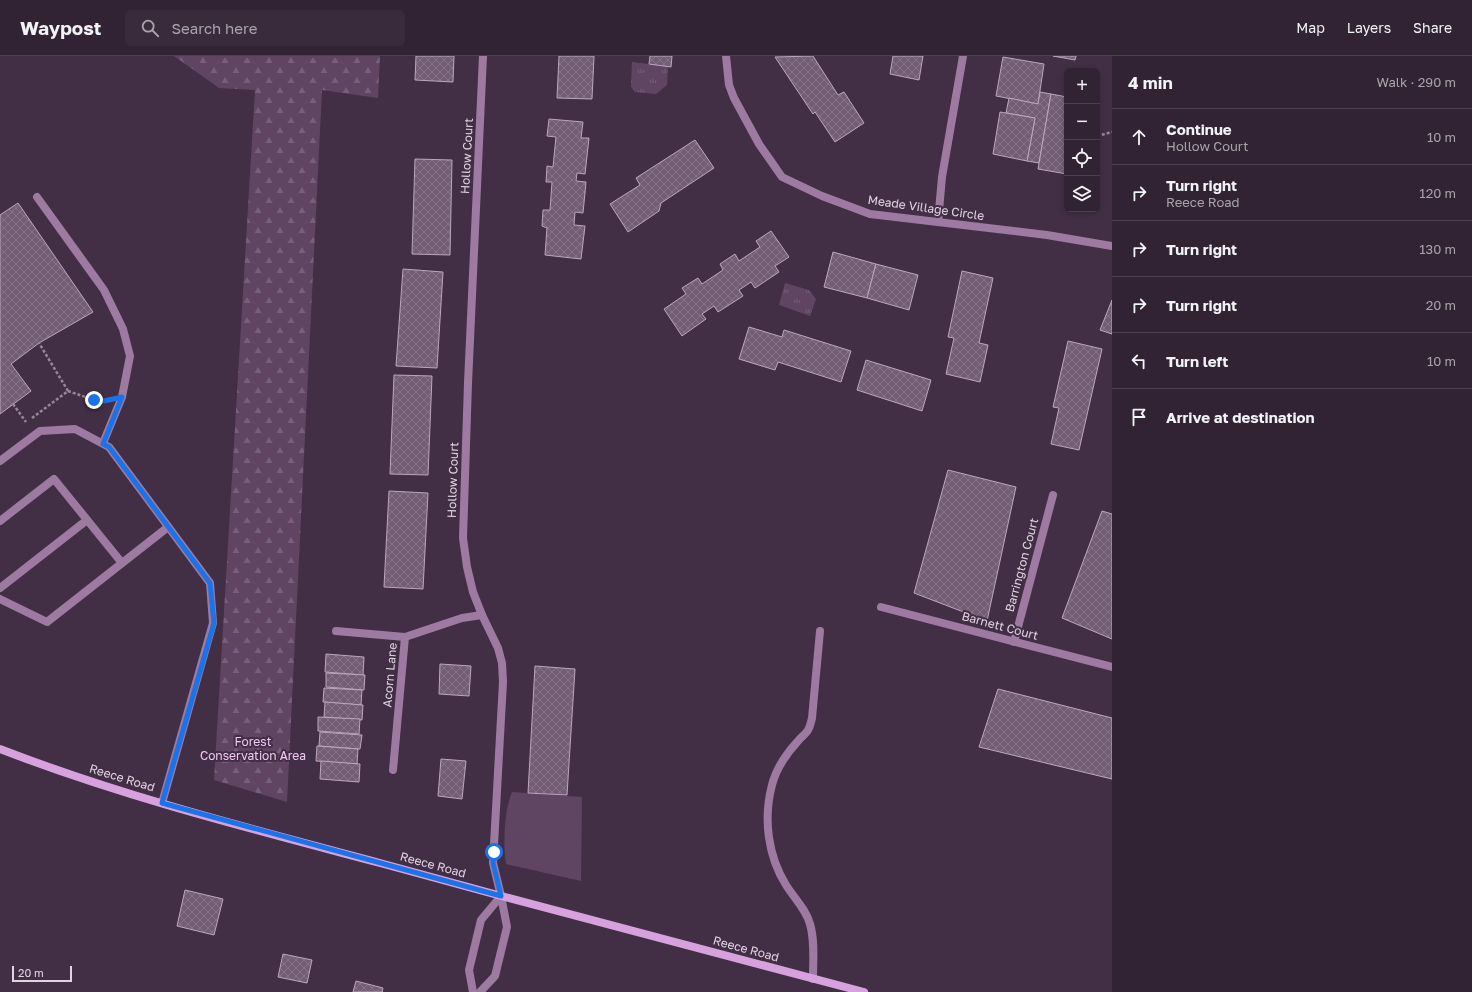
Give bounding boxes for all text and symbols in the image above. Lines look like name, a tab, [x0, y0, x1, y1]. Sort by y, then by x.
search box	[125, 10, 405, 46]
text: Waypost	[20, 16, 101, 39]
icon: search	[139, 17, 161, 39]
text: Search here	[171, 19, 257, 37]
text: Map	[1296, 19, 1325, 36]
text: Layers	[1347, 19, 1391, 36]
text: Share	[1413, 19, 1452, 36]
map controls	[1064, 68, 1100, 212]
button: +	[1064, 68, 1100, 104]
text: 4 min	[1128, 72, 1173, 93]
text: Walk · 290 m	[1377, 74, 1456, 90]
button: −	[1064, 104, 1100, 140]
street label: Hollow Court	[457, 117, 476, 194]
text: Continue	[1166, 120, 1232, 138]
icon: ahead	[1128, 126, 1150, 148]
text: 10 m	[1427, 129, 1456, 145]
text: Hollow Court	[1166, 138, 1248, 154]
button: locate	[1064, 140, 1100, 176]
button: layers	[1064, 176, 1100, 212]
text: Turn right	[1166, 176, 1237, 194]
icon: right	[1128, 182, 1150, 204]
text: 120 m	[1419, 185, 1456, 201]
street label: Meade Village Circle	[867, 192, 985, 223]
text: Reece Road	[1166, 194, 1240, 210]
icon: right	[1128, 238, 1150, 260]
text: Turn right	[1166, 240, 1237, 258]
text: 130 m	[1419, 241, 1456, 257]
icon: right	[1128, 294, 1150, 316]
text: Turn right	[1166, 296, 1237, 314]
text: 20 m	[1426, 297, 1456, 313]
icon: left	[1128, 350, 1150, 372]
text: Turn left	[1166, 352, 1228, 370]
text: 10 m	[1427, 353, 1456, 369]
route end	[85, 391, 103, 409]
icon: arrive	[1128, 406, 1150, 428]
text: Arrive at destination	[1166, 408, 1315, 426]
street label: Hollow Court	[444, 442, 461, 518]
street label: Barrington Court	[1002, 516, 1041, 614]
street label: Barnett Court	[960, 608, 1040, 643]
street label: Acorn Lane	[379, 642, 400, 708]
park label: Forest Conservation Area	[200, 734, 306, 763]
street label: Reece Road	[87, 760, 157, 795]
route start	[485, 843, 503, 861]
street label: Reece Road	[398, 848, 468, 881]
street label: Reece Road	[711, 932, 781, 965]
scale bar	[12, 964, 72, 983]
text: 20 m	[18, 966, 44, 979]

